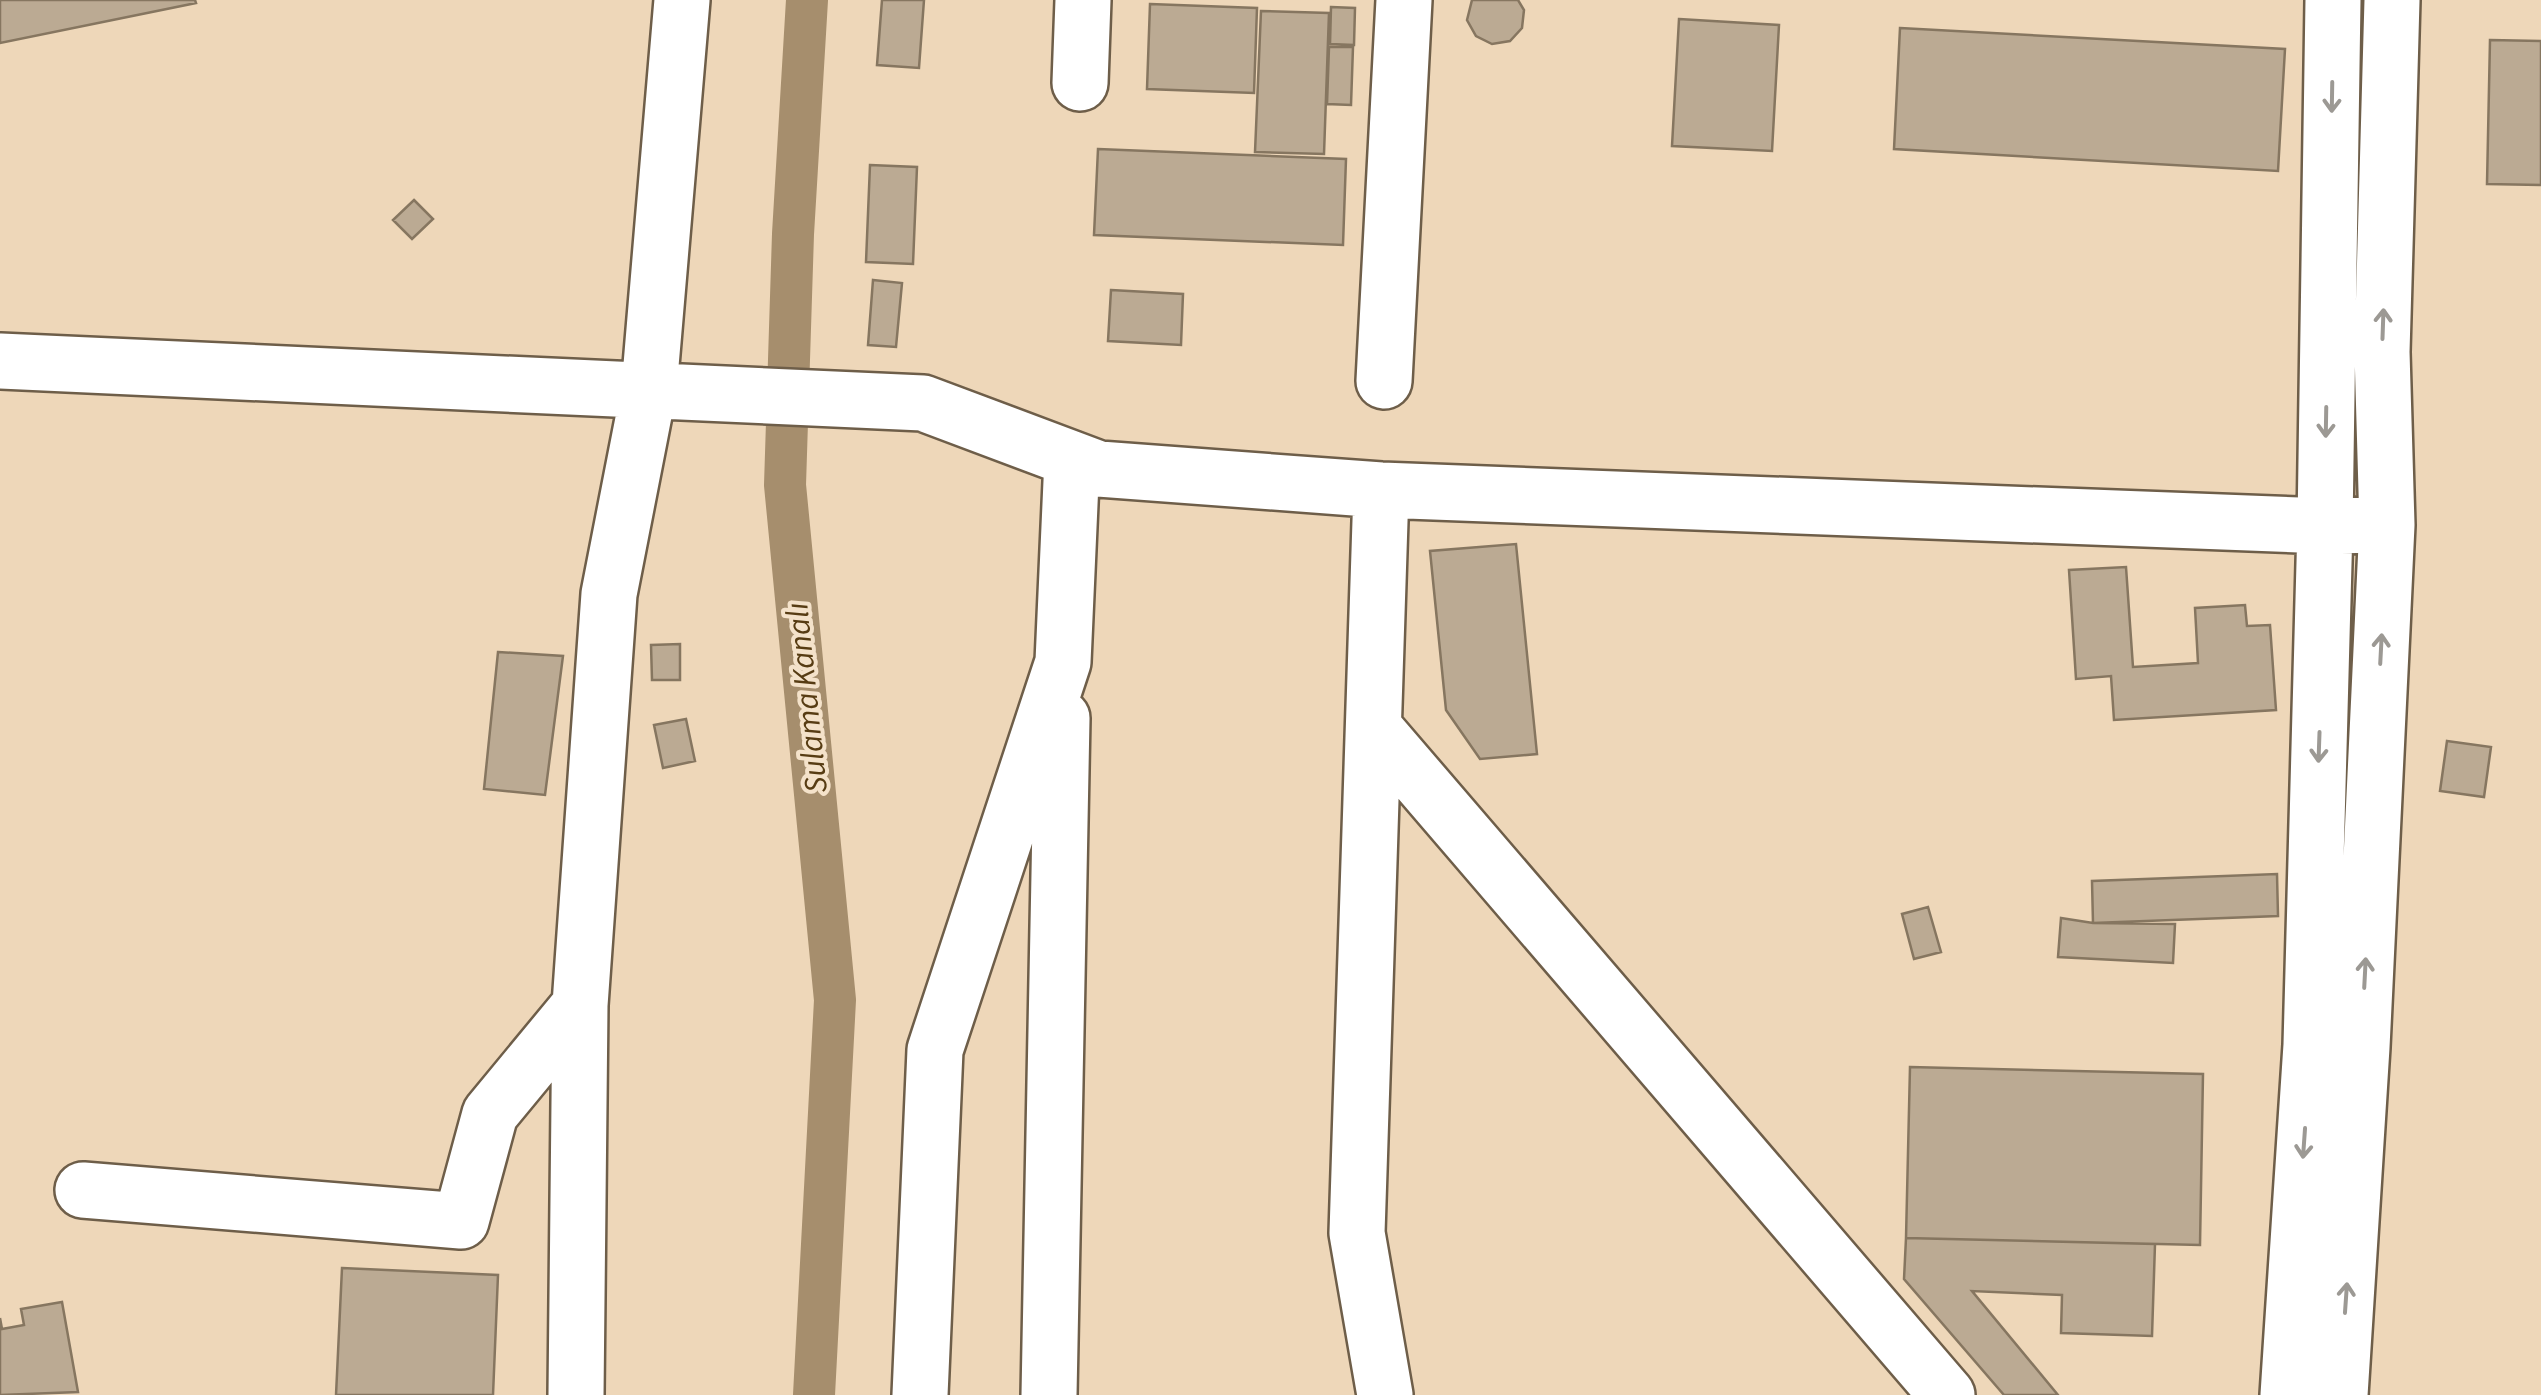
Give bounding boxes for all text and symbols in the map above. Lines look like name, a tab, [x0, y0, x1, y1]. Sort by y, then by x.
one-way arrow	[2322, 81, 2341, 113]
one-way arrow	[2373, 308, 2392, 340]
one-way arrow	[2316, 406, 2336, 438]
water label: Sulama Kanalı	[774, 600, 840, 795]
one-way arrow	[2372, 633, 2391, 665]
one-way arrow	[2309, 731, 2328, 763]
one-way arrow	[2356, 958, 2375, 990]
one-way arrow	[2295, 1126, 2314, 1158]
one-way arrow	[2337, 1282, 2356, 1314]

